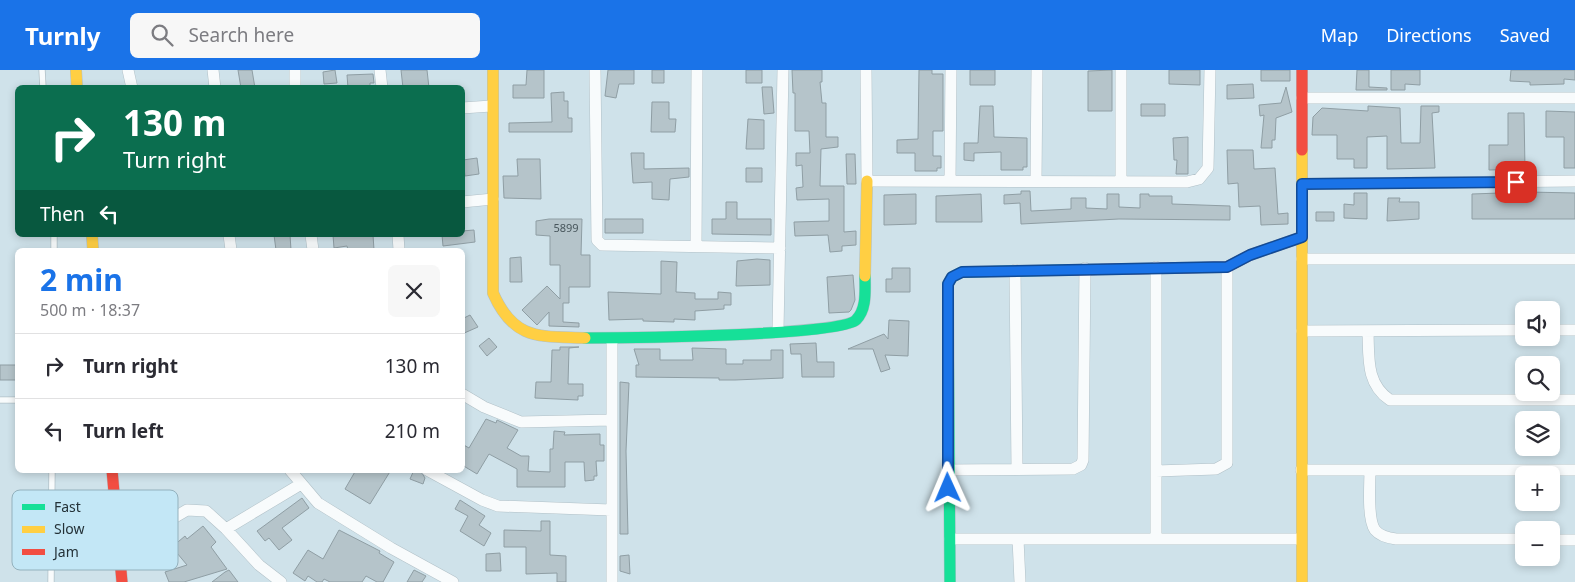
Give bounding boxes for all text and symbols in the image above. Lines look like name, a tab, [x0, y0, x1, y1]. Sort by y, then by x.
search box	[130, 13, 480, 58]
text: Turnly	[25, 19, 100, 52]
icon: search	[148, 21, 176, 49]
text: Search here	[188, 22, 294, 48]
text: Map	[1321, 23, 1358, 47]
text: Directions	[1386, 23, 1472, 47]
text: Saved	[1500, 23, 1550, 47]
text: 130 m	[123, 99, 226, 146]
icon: right	[40, 105, 105, 170]
text: Turn right	[123, 144, 226, 174]
pin	[1495, 161, 1537, 203]
icon: arrive	[1502, 168, 1530, 196]
icon: left	[95, 200, 123, 228]
text: Then	[40, 201, 85, 227]
house number: 5899	[553, 220, 579, 235]
text: 2 min	[40, 259, 123, 300]
button: close	[388, 265, 440, 317]
text: 500 m · 18:37	[40, 299, 140, 321]
map controls	[1515, 301, 1560, 566]
button: sound	[1515, 301, 1560, 346]
icon: right	[40, 352, 68, 380]
text: Turn right	[83, 353, 178, 379]
text: 130 m	[385, 353, 440, 379]
button: search	[1515, 356, 1560, 401]
button: layers	[1515, 411, 1560, 456]
icon: left	[40, 417, 68, 445]
text: Turn left	[83, 418, 164, 444]
text: 210 m	[385, 418, 440, 444]
position arrow	[921, 461, 973, 513]
button: +	[1515, 466, 1560, 511]
legend	[12, 490, 178, 570]
text: Fast	[54, 497, 81, 516]
text: Slow	[54, 519, 85, 538]
button: −	[1515, 521, 1560, 566]
text: Jam	[52, 542, 79, 561]

